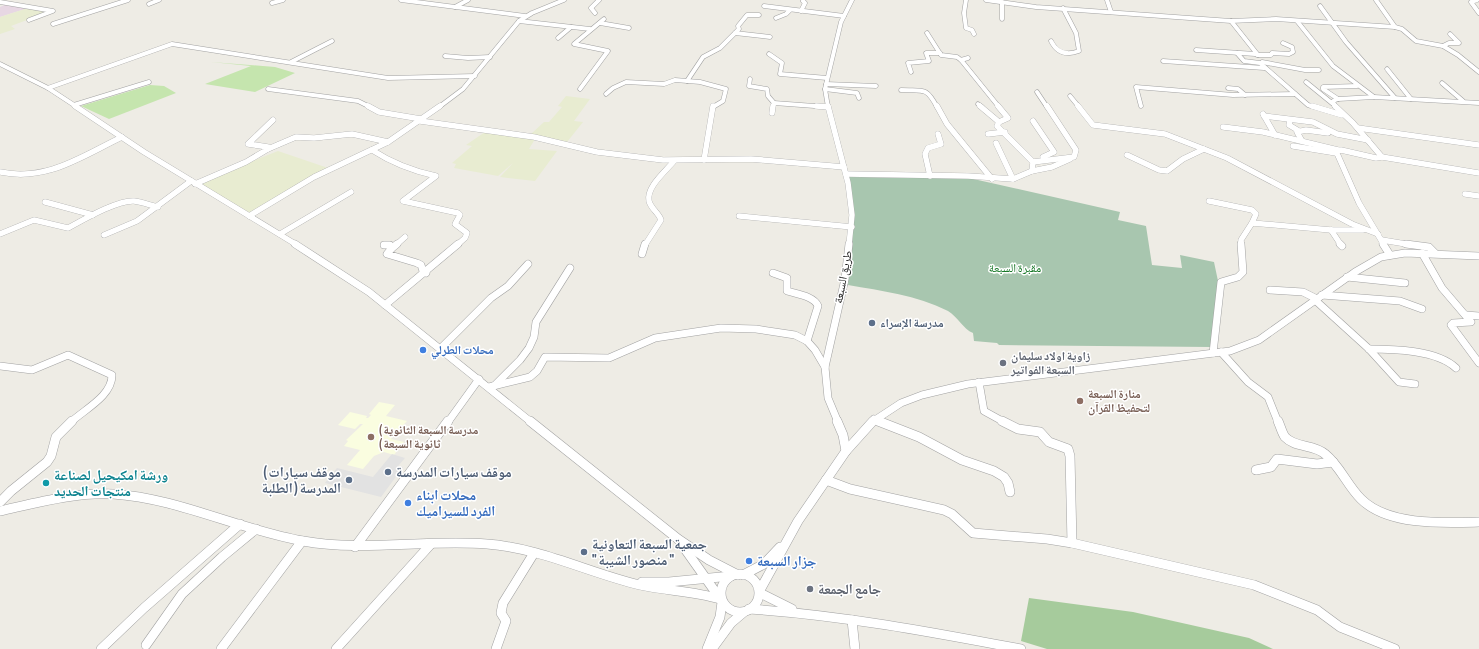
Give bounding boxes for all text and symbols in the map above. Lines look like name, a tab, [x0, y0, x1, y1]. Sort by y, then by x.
street label: طريق السبعة	[831, 249, 855, 305]
park label: مقبرة السبعة	[989, 261, 1041, 275]
place label: مدرسة الإسراء	[880, 316, 944, 330]
marker: مدرسة الإسراء	[867, 318, 877, 328]
place label: محلات الطرلي	[431, 343, 494, 360]
marker: محلات الطرلي	[418, 345, 428, 355]
place label: زاوية اولاد سليمان السبعة الفواتير	[1010, 349, 1091, 377]
marker: زاوية اولاد سليمان السبعة الفواتير	[998, 358, 1008, 368]
place label: منارة السبعة لتحفيظ القرآن	[1088, 387, 1150, 416]
marker: منارة السبعة لتحفيظ القرآن	[1075, 396, 1085, 406]
place label: ( مدرسة السبعة الثانوية ( ثانوية السبعة	[379, 423, 479, 451]
marker: ( مدرسة السبعة الثانوية ( ثانوية السبعة	[366, 432, 376, 442]
place label: ( موقف سيارات المدرسة ( الطلبة	[262, 464, 341, 497]
place label: موقف سيارات المدرسة	[396, 464, 512, 480]
place label: ورشة امكيحيل لصناعة منتجات الحديد	[54, 467, 168, 499]
marker: موقف سيارات المدرسة	[383, 467, 393, 477]
marker: ( موقف سيارات المدرسة ( الطلبة	[344, 475, 354, 485]
marker: ورشة امكيحيل لصناعة منتجات الحديد	[41, 478, 51, 488]
place label: محلات ابناء الفرد للسيراميك	[416, 487, 495, 519]
marker: محلات ابناء الفرد للسيراميك	[403, 498, 413, 508]
place label: جمعية السبعة التعاونية " منصور الشيبة "	[592, 536, 707, 569]
marker: جمعية السبعة التعاونية " منصور الشيبة "	[579, 547, 589, 557]
place label: جزار السبعة	[757, 553, 816, 570]
marker: جزار السبعة	[744, 556, 754, 566]
place label: جامع الجمعة	[818, 581, 881, 599]
marker: جامع الجمعة	[805, 584, 815, 594]

